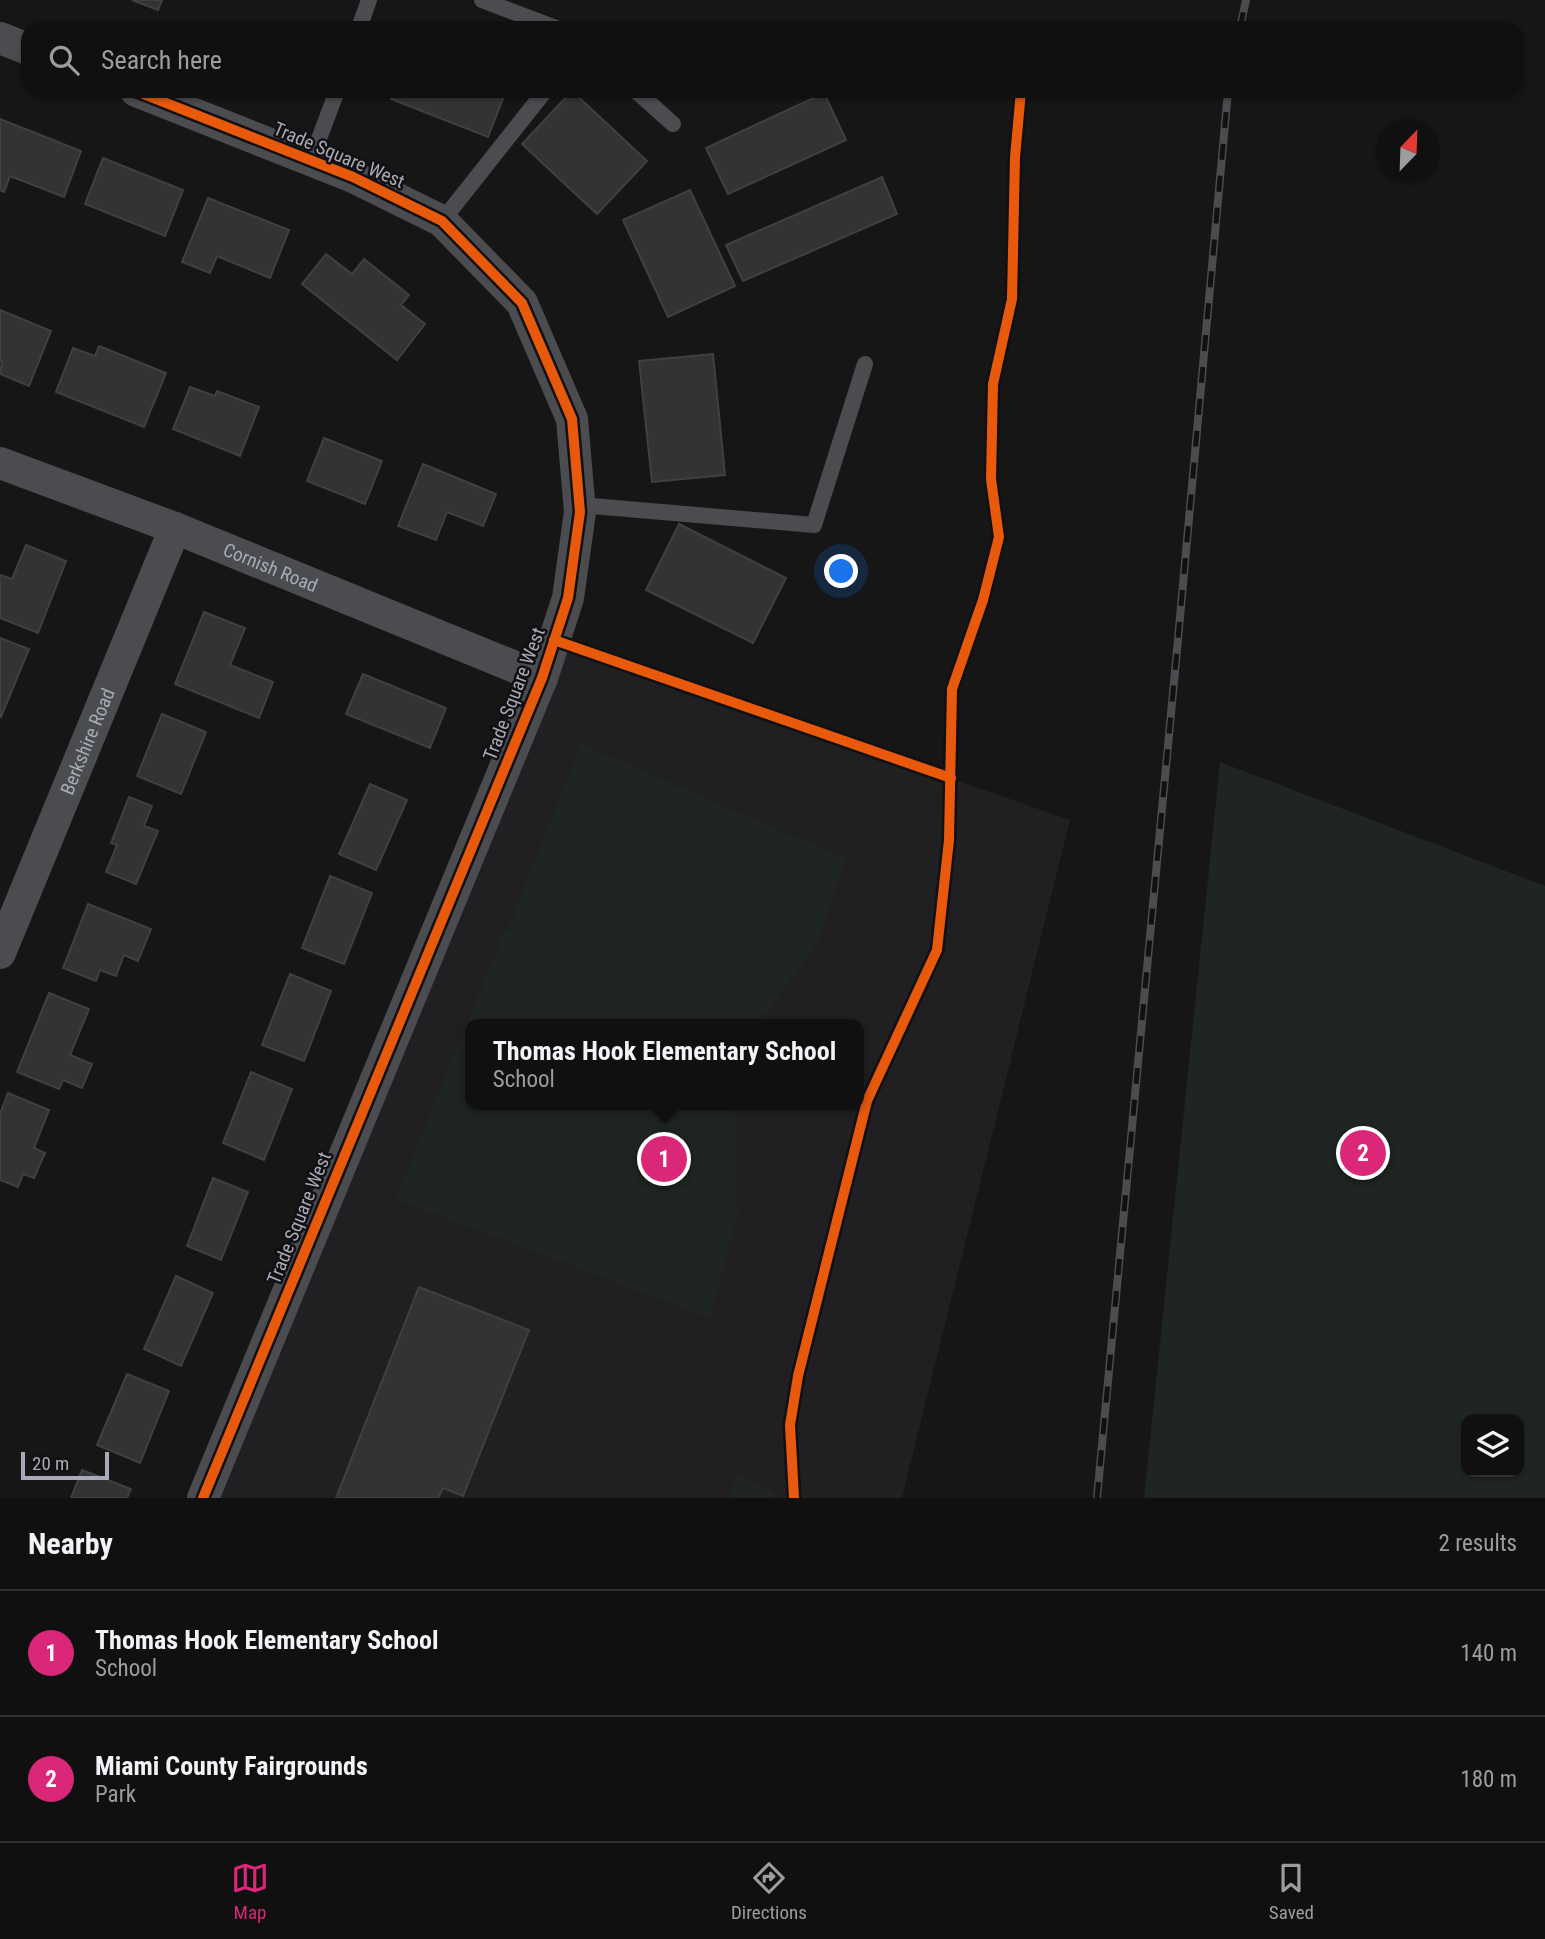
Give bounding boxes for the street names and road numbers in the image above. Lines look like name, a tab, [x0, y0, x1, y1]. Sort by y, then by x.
street label: Trade Square West	[270, 117, 408, 193]
street label: Cornish Road	[220, 538, 321, 597]
street label: Trade Square West	[478, 624, 550, 764]
street label: Berkshire Road	[55, 685, 119, 798]
street label: Trade Square West	[262, 1149, 336, 1287]

